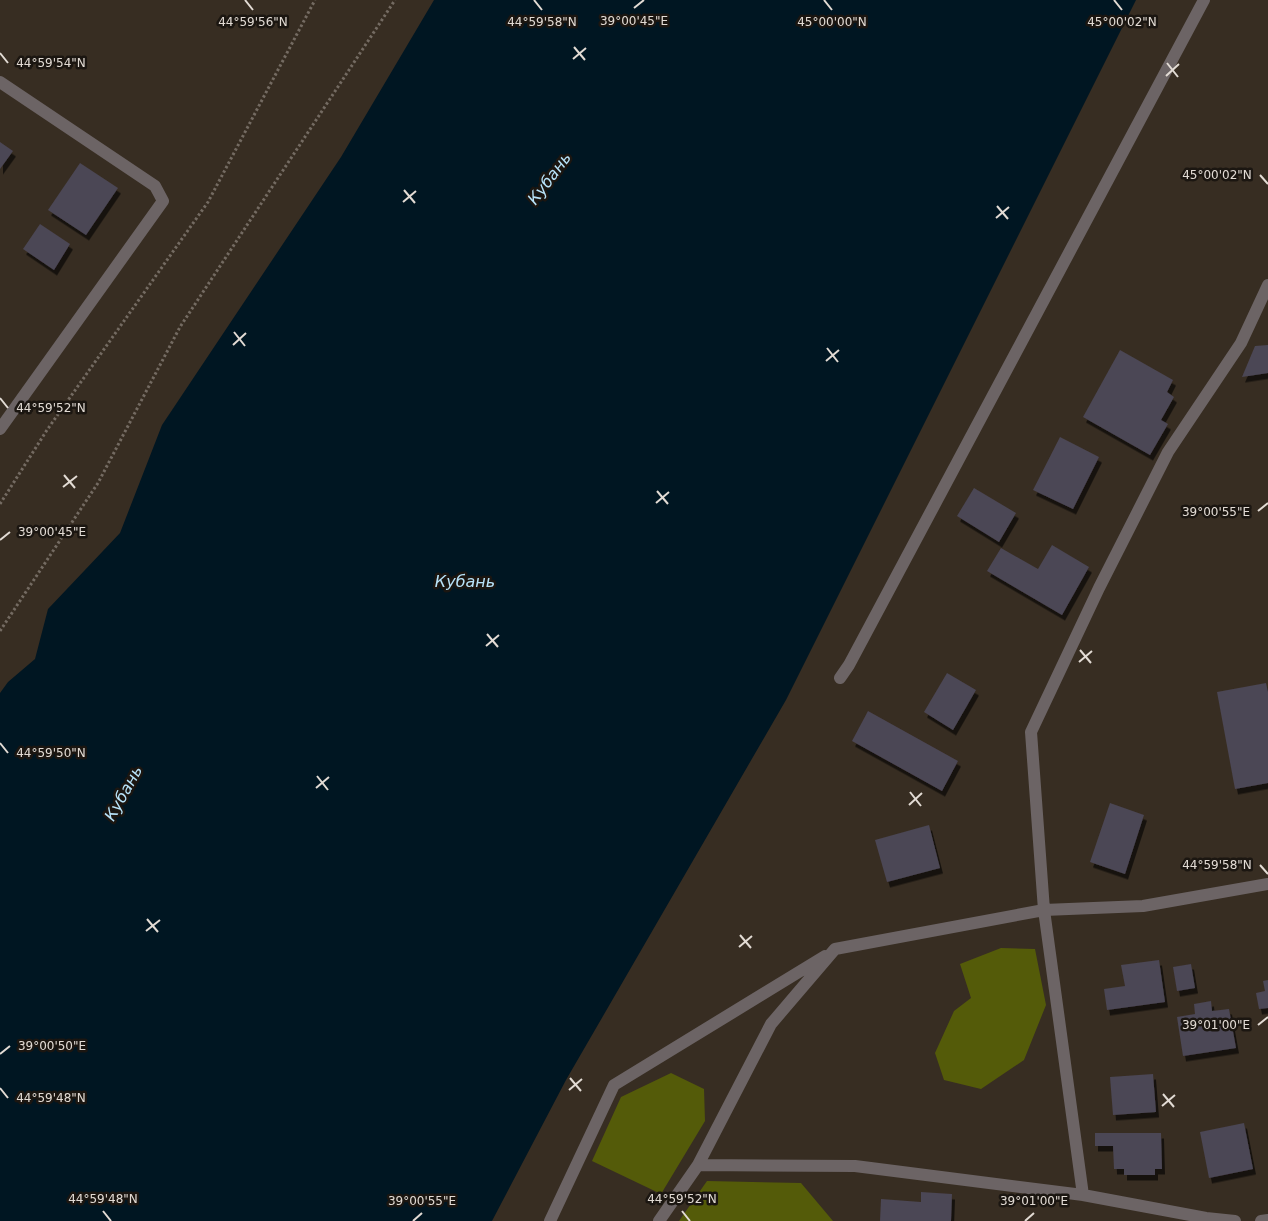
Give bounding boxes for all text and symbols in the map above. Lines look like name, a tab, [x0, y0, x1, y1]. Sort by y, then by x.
text: 39°00'45"E	[600, 14, 668, 28]
text: 44°59'56"N	[218, 15, 288, 29]
text: 44°59'58"N	[507, 15, 577, 29]
text: 45°00'00"N	[797, 15, 867, 29]
text: 45°00'02"N	[1087, 15, 1157, 29]
text: 44°59'54"N	[16, 56, 86, 70]
water label: Кубань	[524, 148, 575, 208]
text: 45°00'02"N	[1182, 168, 1252, 182]
text: 44°59'52"N	[16, 401, 86, 415]
text: 39°00'55"E	[1182, 505, 1250, 519]
text: 39°00'45"E	[18, 525, 86, 539]
water label: Кубань	[435, 572, 495, 591]
text: 44°59'50"N	[16, 746, 86, 760]
water label: Кубань	[100, 762, 146, 824]
text: 44°59'58"N	[1182, 858, 1252, 872]
text: 39°01'00"E	[1182, 1018, 1250, 1032]
text: 39°00'50"E	[18, 1039, 86, 1053]
text: 44°59'48"N	[16, 1091, 86, 1105]
text: 44°59'48"N	[68, 1192, 138, 1206]
text: 44°59'52"N	[647, 1192, 717, 1206]
text: 39°00'55"E	[388, 1194, 456, 1208]
text: 39°01'00"E	[1000, 1194, 1068, 1208]

